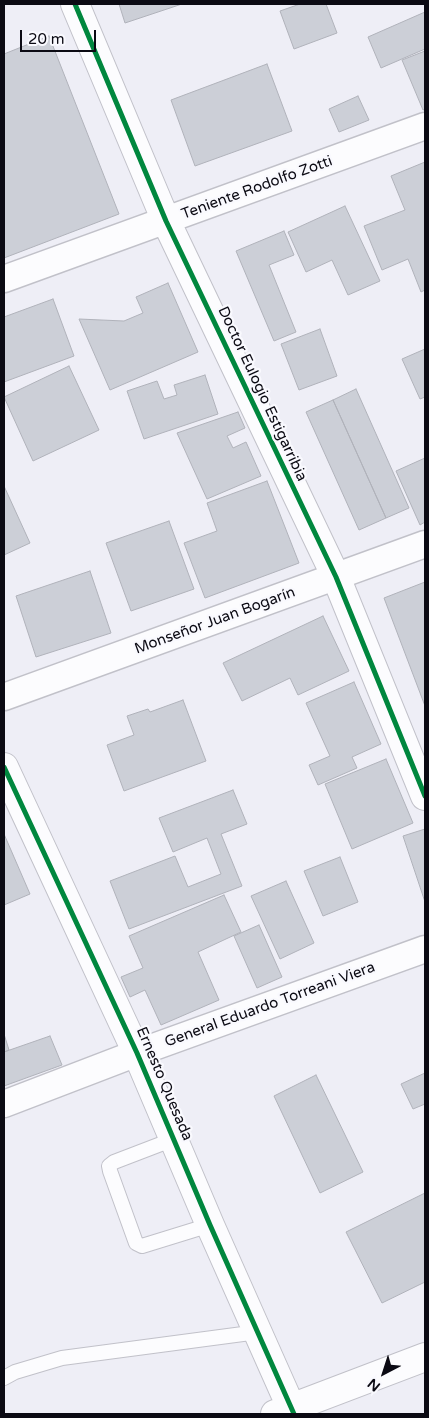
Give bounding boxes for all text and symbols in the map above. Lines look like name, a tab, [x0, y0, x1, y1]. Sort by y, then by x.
scale bar	[22, 20, 99, 52]
text: 20 m	[28, 30, 65, 48]
street label: Teniente Rodolfo Zotti	[179, 152, 335, 224]
street label: Doctor Eulogio Estigarribia	[214, 304, 310, 484]
street label: Monseñor Juan Bogarín	[132, 584, 298, 658]
street label: General Eduardo Torreani Viera	[162, 958, 378, 1052]
street label: Ernesto Quesada	[132, 1024, 196, 1144]
north arrow	[359, 1348, 409, 1398]
text: N	[364, 1375, 384, 1395]

